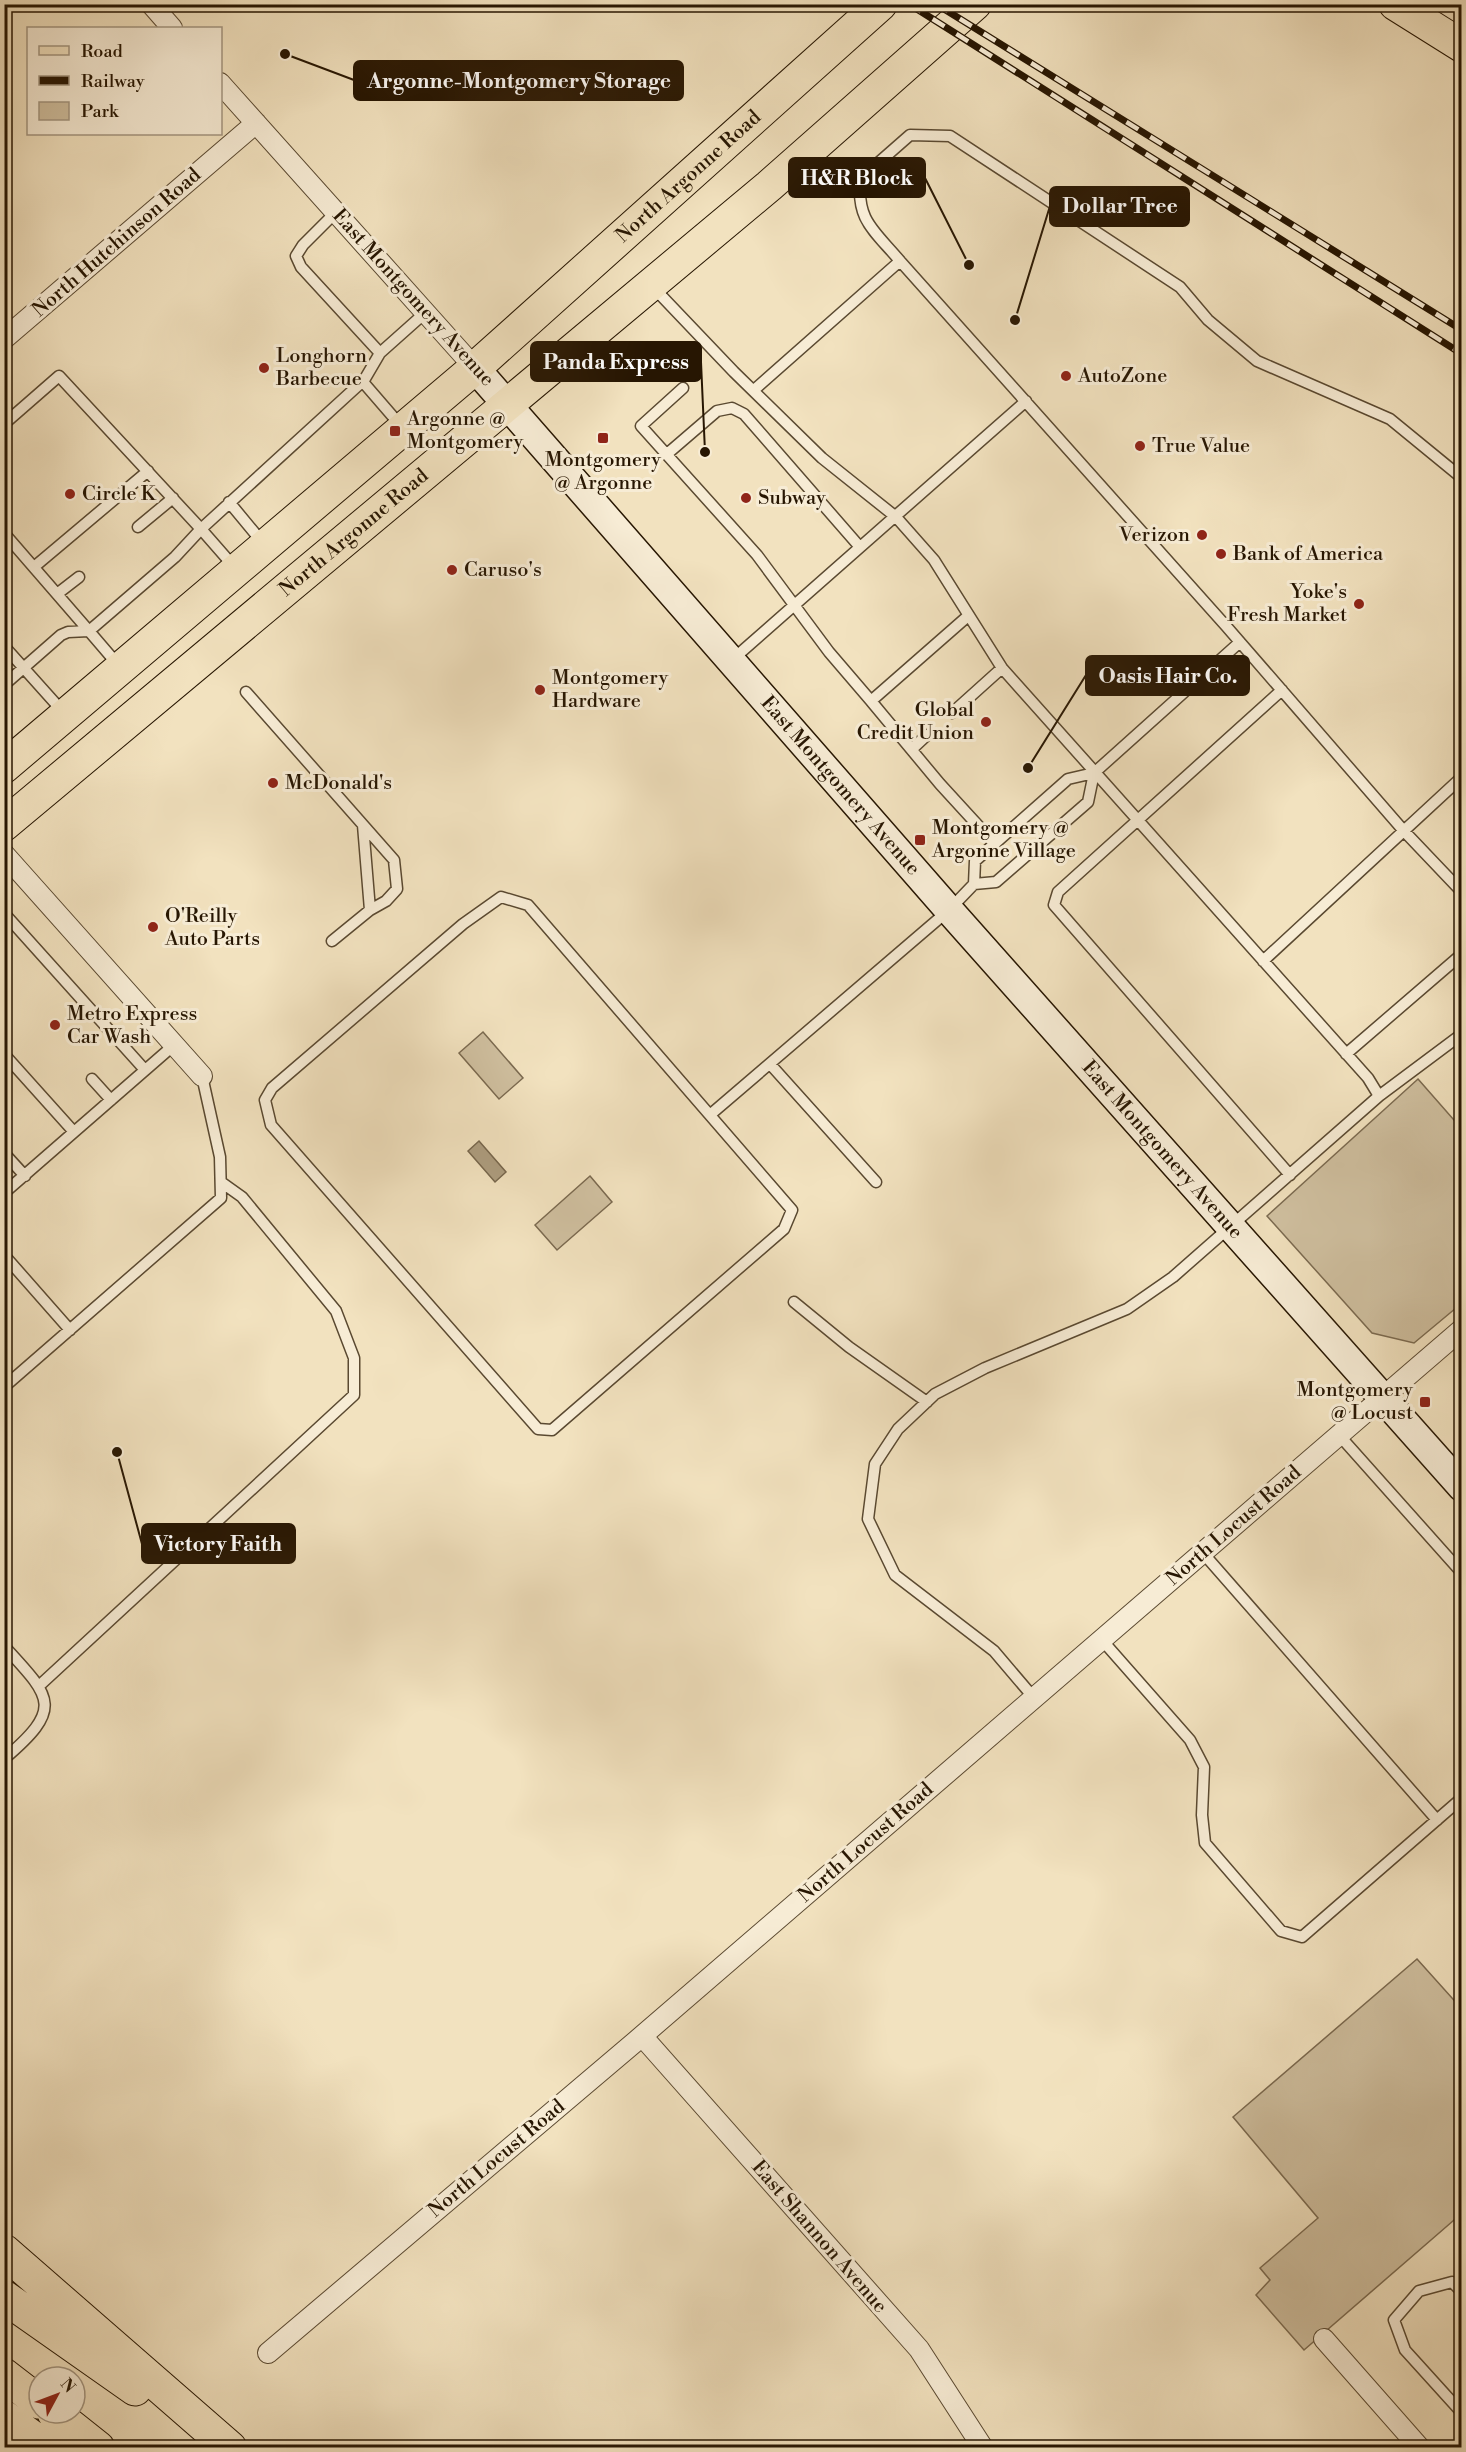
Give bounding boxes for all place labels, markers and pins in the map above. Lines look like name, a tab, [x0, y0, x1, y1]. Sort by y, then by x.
callout: Argonne-Montgomery Storage	[354, 61, 683, 100]
callout: H&R Block	[789, 158, 925, 197]
callout: Dollar Tree	[1050, 187, 1189, 226]
callout: Panda Express	[531, 342, 701, 381]
place label: Longhorn Barbecue	[275, 344, 367, 392]
marker: Longhorn Barbecue	[257, 361, 271, 375]
place label: AutoZone	[1077, 364, 1167, 389]
marker: AutoZone	[1059, 369, 1073, 383]
place label: Argonne @ Montgomery	[406, 407, 523, 455]
marker: Argonne @ Montgomery	[388, 424, 402, 438]
marker: Montgomery @ Argonne	[596, 431, 610, 445]
place label: True Value	[1152, 434, 1250, 459]
marker: True Value	[1133, 439, 1147, 453]
place label: Montgomery @ Argonne	[545, 448, 661, 496]
place label: Circle K	[82, 482, 157, 507]
place label: Subway	[758, 486, 826, 511]
marker: Circle K	[63, 487, 77, 501]
marker: Subway	[739, 491, 753, 505]
place label: Verizon	[1118, 523, 1190, 548]
marker: Verizon	[1195, 528, 1209, 542]
place label: Bank of America	[1232, 542, 1384, 567]
marker: Bank of America	[1214, 547, 1228, 561]
place label: Caruso's	[464, 558, 542, 583]
marker: Caruso's	[445, 563, 459, 577]
place label: Yoke's Fresh Market	[1227, 580, 1347, 628]
marker: Yoke's Fresh Market	[1352, 597, 1366, 611]
callout: Oasis Hair Co.	[1086, 656, 1249, 695]
place label: Montgomery Hardware	[552, 666, 668, 714]
marker: Montgomery Hardware	[533, 683, 547, 697]
place label: Global Credit Union	[857, 698, 974, 746]
marker: Global Credit Union	[979, 715, 993, 729]
place label: McDonald's	[285, 771, 392, 796]
marker: McDonald's	[266, 776, 280, 790]
place label: Montgomery @ Argonne Village	[931, 816, 1076, 864]
marker: Montgomery @ Argonne Village	[913, 833, 927, 847]
place label: O'Reilly Auto Parts	[164, 904, 260, 952]
marker: O'Reilly Auto Parts	[146, 920, 160, 934]
place label: Metro Express Car Wash	[67, 1002, 197, 1050]
marker: Metro Express Car Wash	[48, 1018, 62, 1032]
place label: Montgomery @ Locust	[1297, 1378, 1413, 1426]
marker: Montgomery @ Locust	[1418, 1395, 1432, 1409]
callout: Victory Faith	[142, 1524, 295, 1563]

